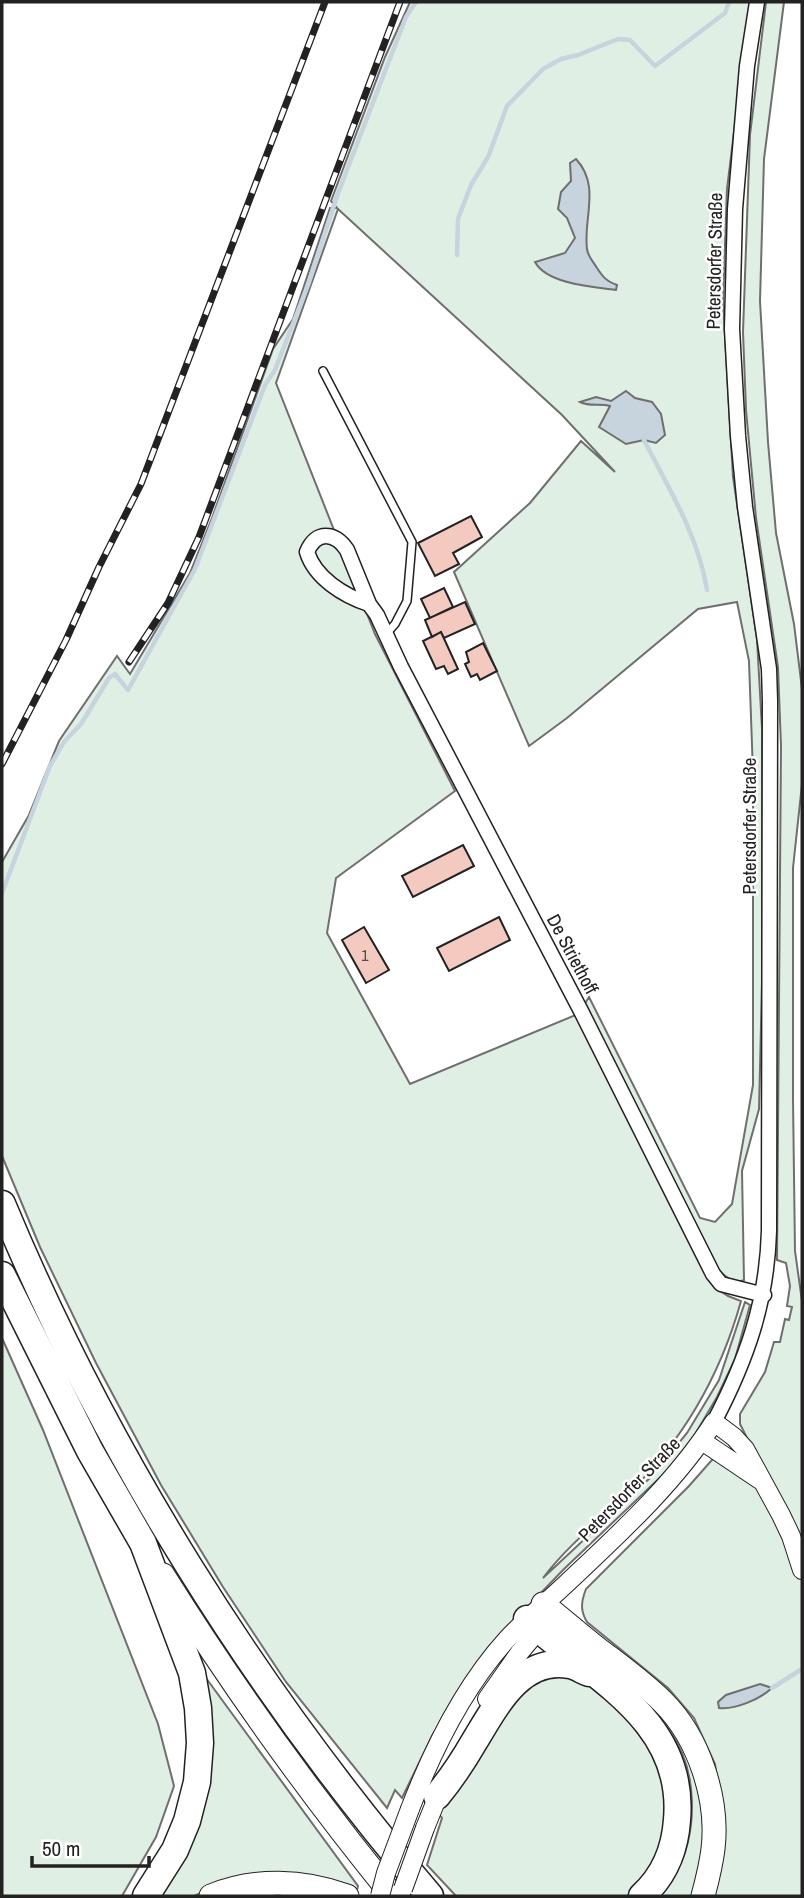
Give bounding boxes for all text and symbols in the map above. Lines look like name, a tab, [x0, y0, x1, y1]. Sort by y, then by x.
street label: Petersdorfer Straße	[700, 192, 728, 330]
street label: Petersdorfer Straße	[736, 758, 762, 894]
street label: De Striethoff	[541, 909, 605, 999]
house number: 1	[361, 944, 369, 966]
street label: Petersdorfer Straße	[572, 1431, 686, 1547]
scale bar	[32, 1825, 149, 1869]
text: 50 m	[42, 1834, 80, 1863]

